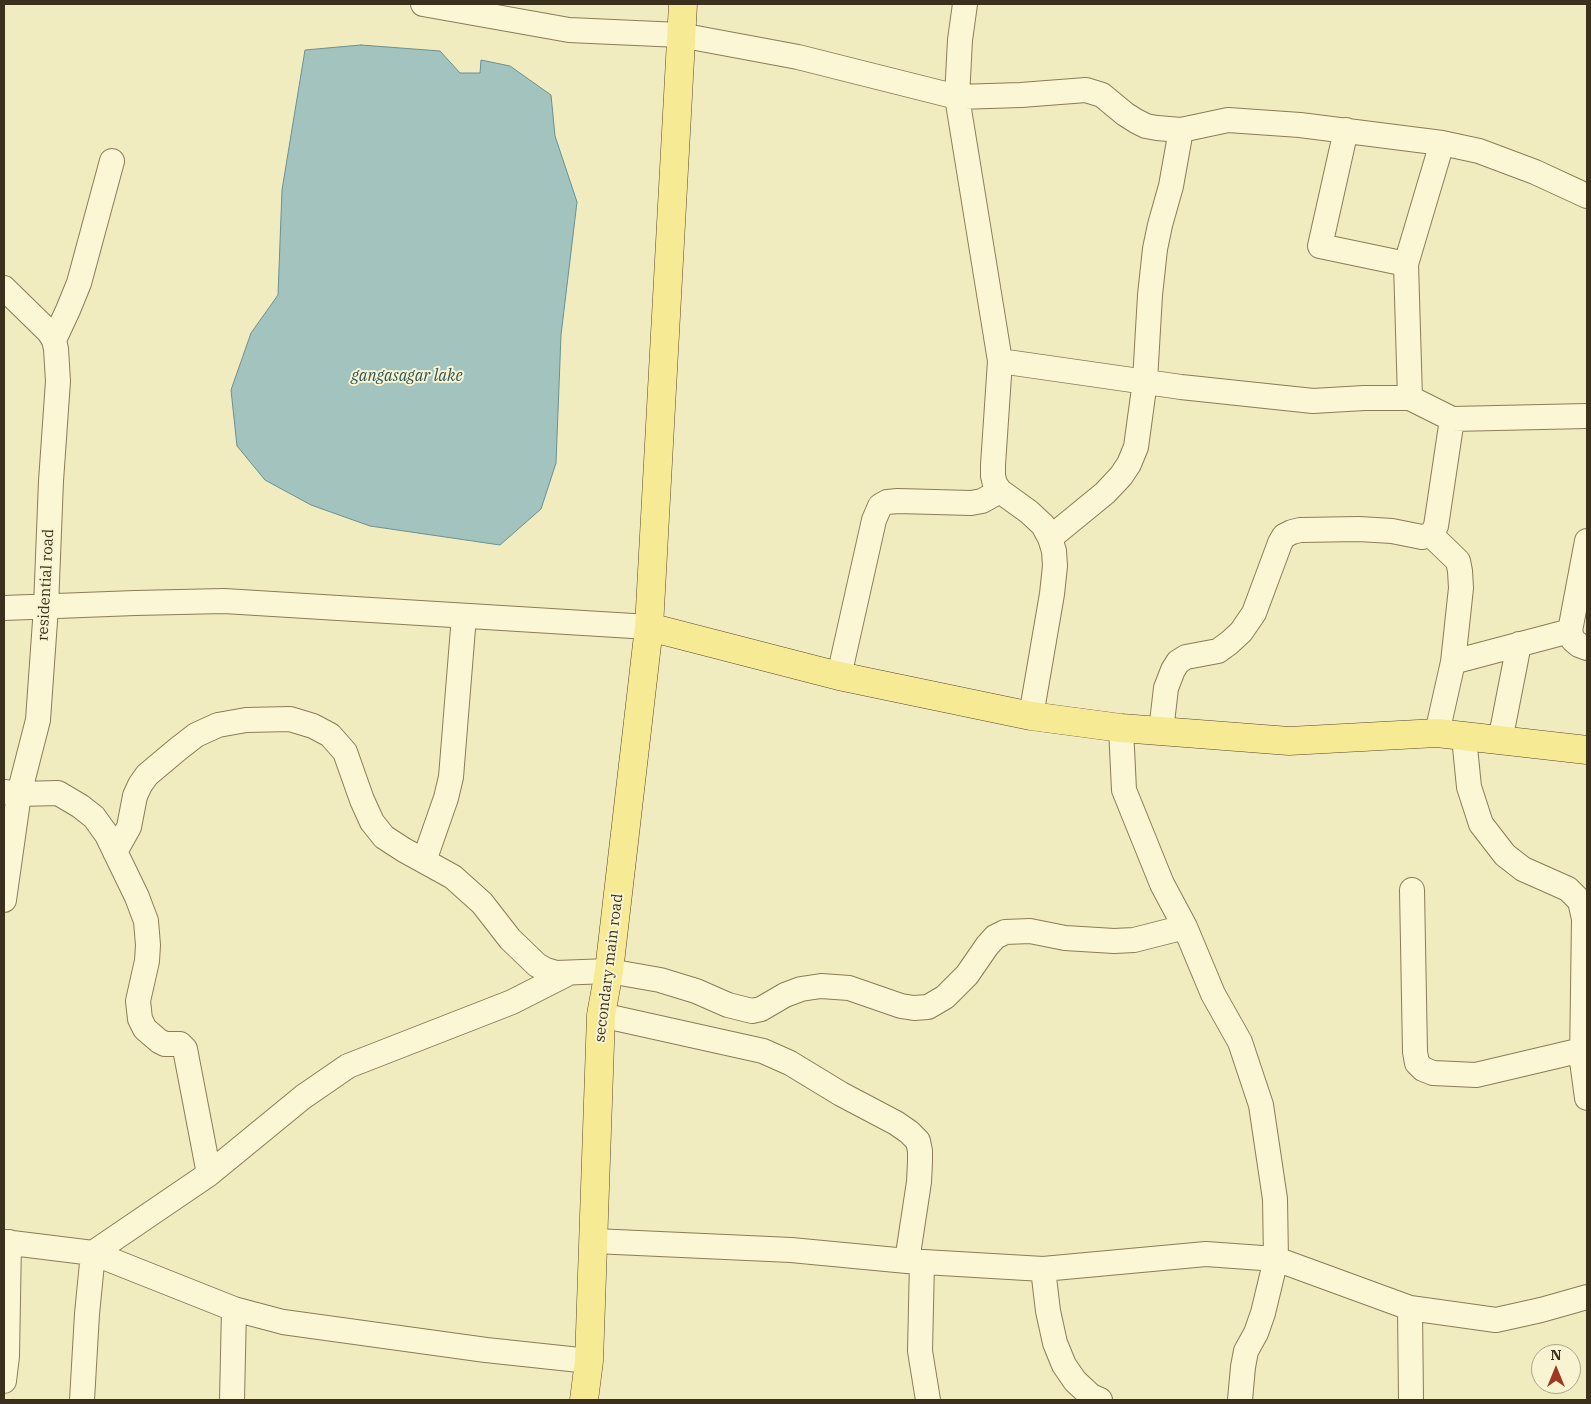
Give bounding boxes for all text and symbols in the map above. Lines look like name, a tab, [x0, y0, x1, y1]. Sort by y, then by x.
water label: gangasagar lake	[351, 366, 463, 386]
street label: residential road	[34, 528, 58, 642]
street label: secondary main road	[591, 893, 627, 1043]
north arrow	[1531, 1344, 1581, 1394]
text: N	[1550, 1346, 1562, 1364]

